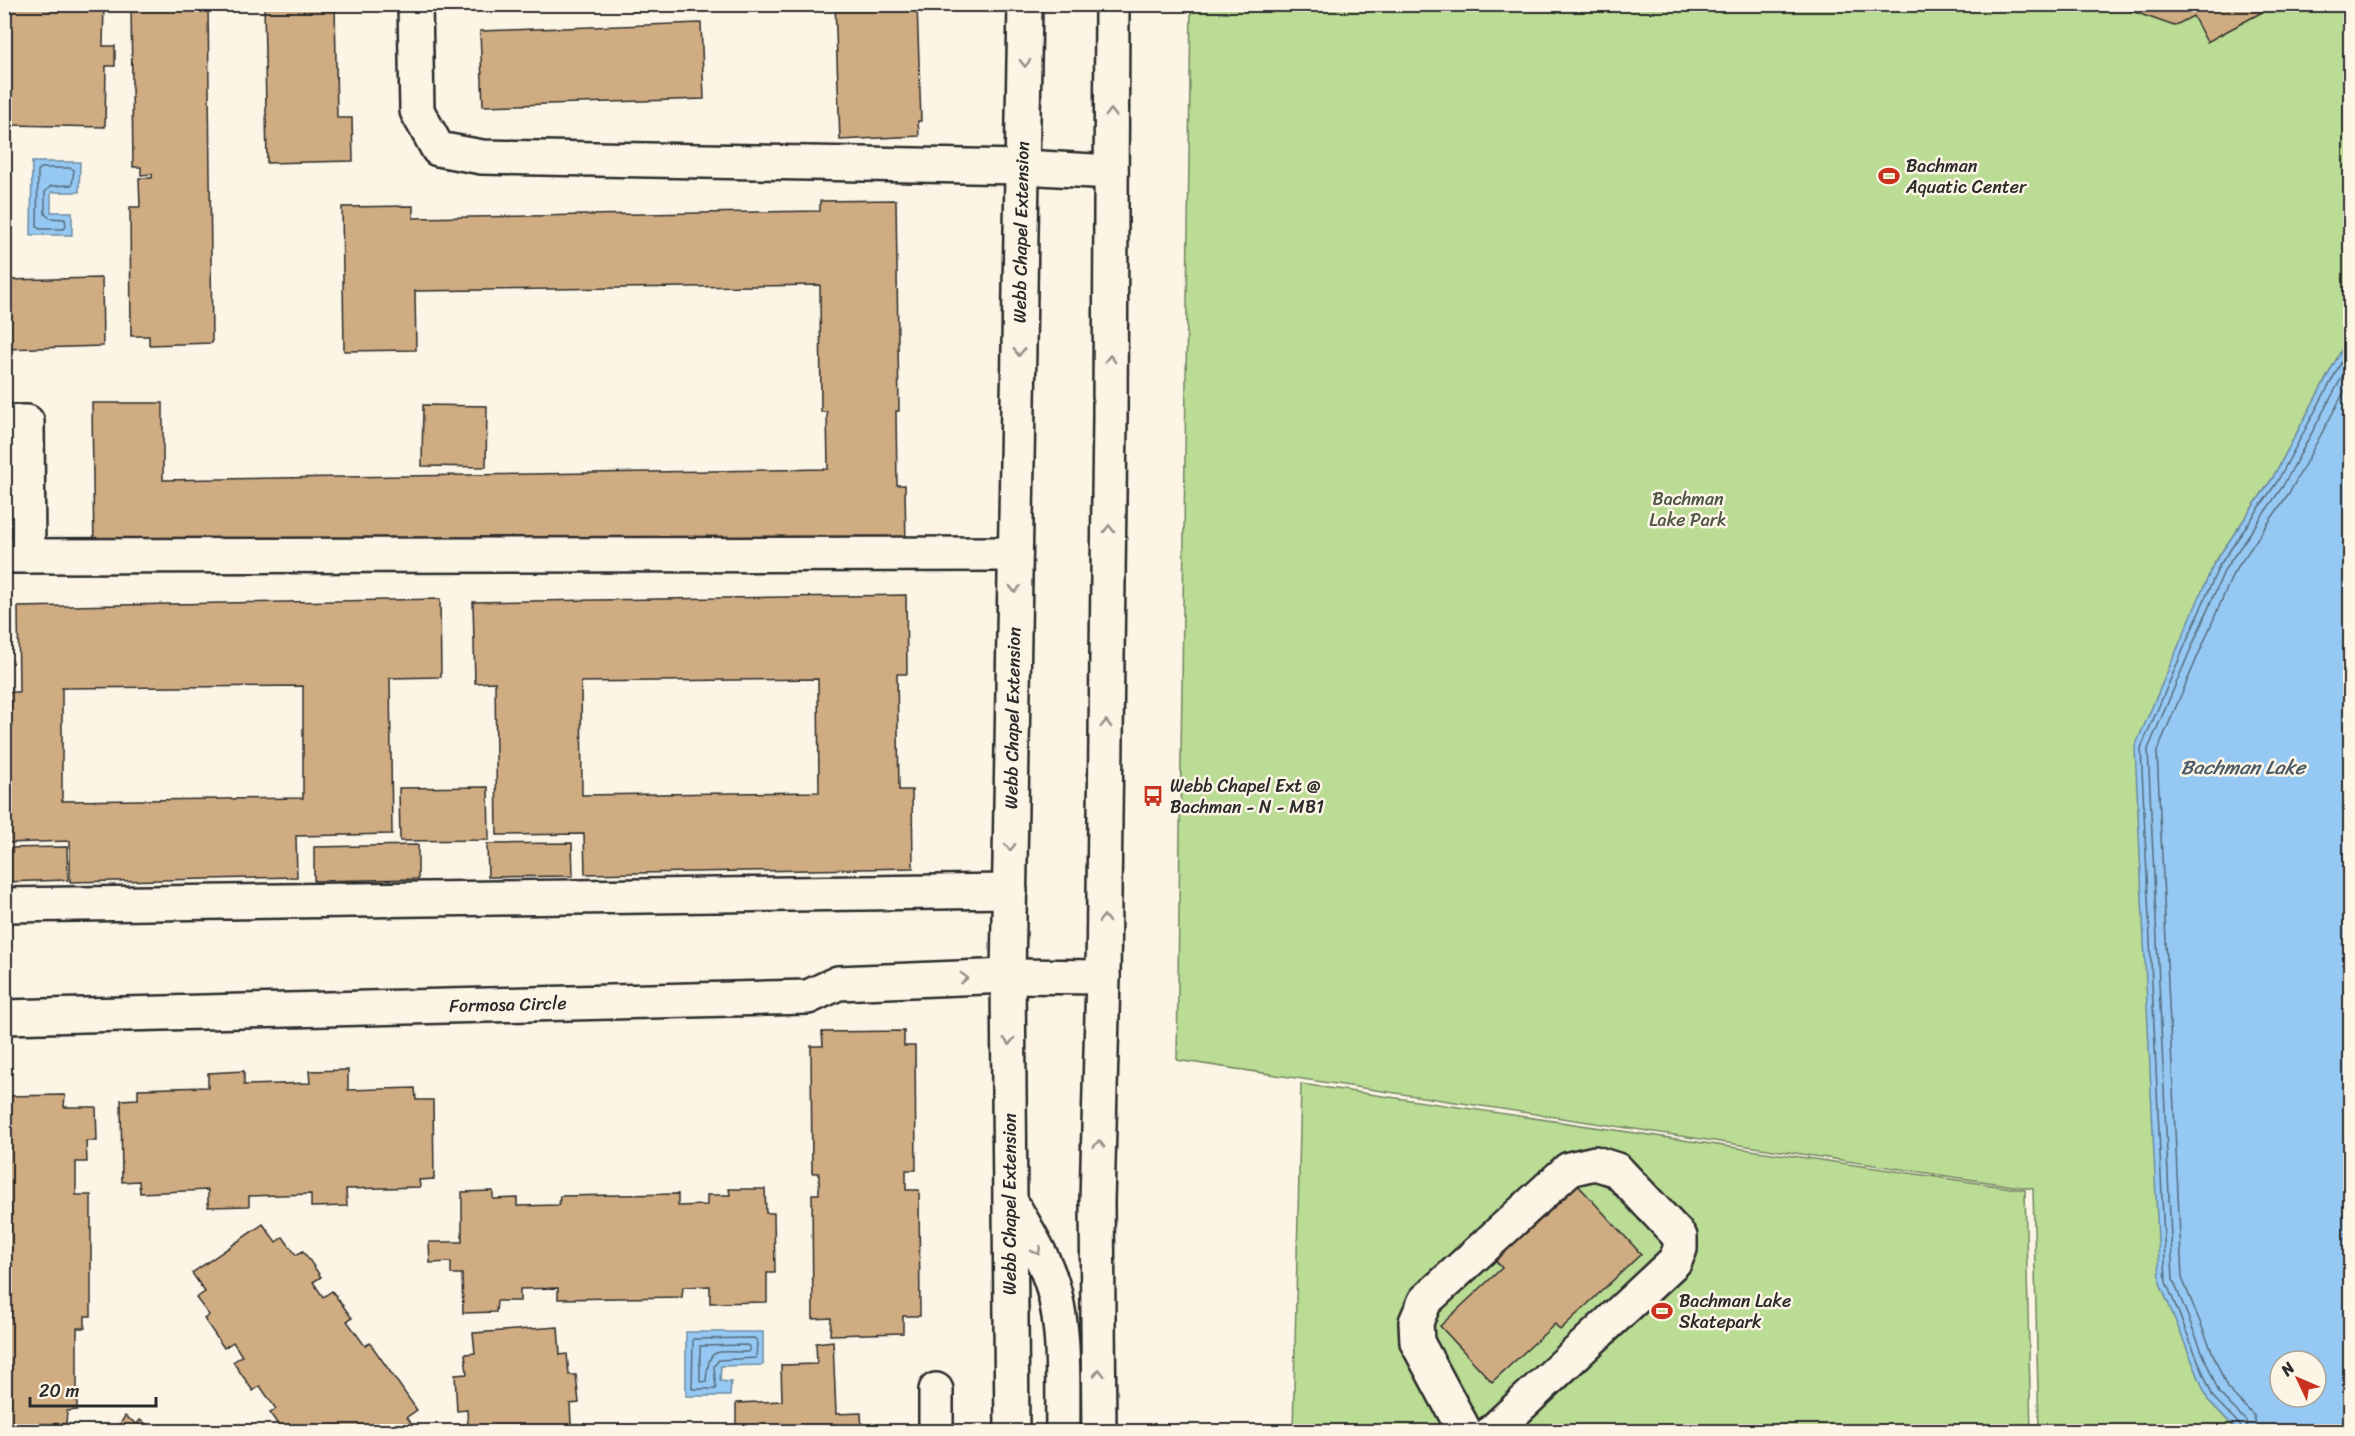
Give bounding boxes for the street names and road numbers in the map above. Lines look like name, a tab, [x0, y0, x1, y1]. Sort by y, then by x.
street label: Webb Chapel Extension	[1003, 140, 1039, 323]
street label: Webb Chapel Extension	[995, 626, 1030, 809]
street label: Formosa Circle	[449, 987, 567, 1022]
street label: Webb Chapel Extension	[994, 1113, 1026, 1295]

